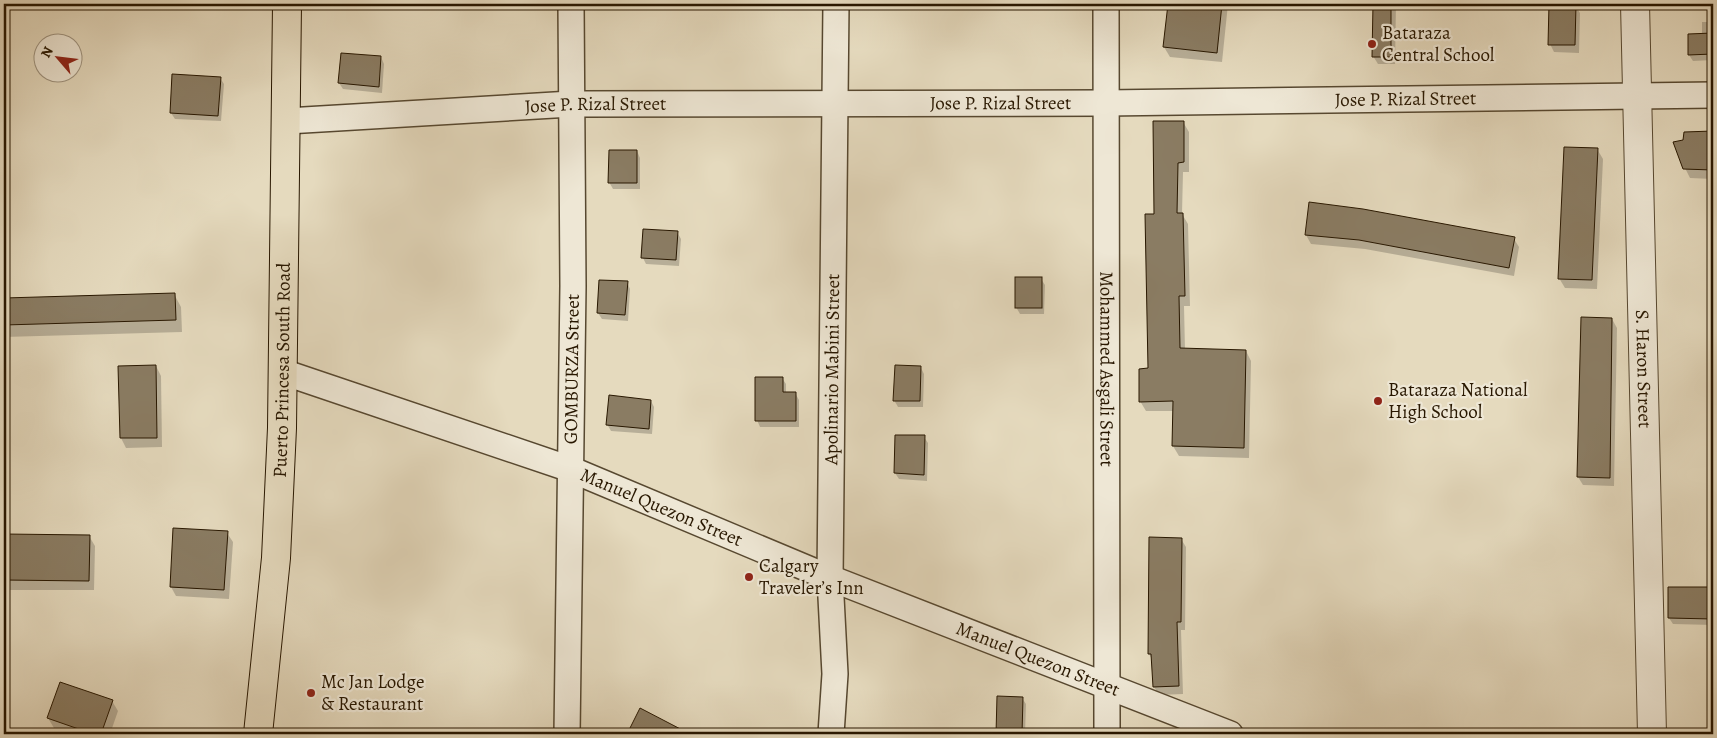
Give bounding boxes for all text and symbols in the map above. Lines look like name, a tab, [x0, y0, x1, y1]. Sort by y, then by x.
place label: Bataraza Central School	[1382, 20, 1495, 68]
north arrow	[32, 32, 82, 82]
marker: Bataraza Central School	[1366, 38, 1378, 50]
text: N	[36, 43, 58, 61]
street label: Jose P. Rizal Street	[1335, 85, 1476, 113]
street label: Jose P. Rizal Street	[930, 90, 1071, 116]
street label: Jose P. Rizal Street	[524, 91, 666, 120]
street label: Puerto Princesa South Road	[267, 262, 297, 478]
street label: Mohammed Asgali Street	[1093, 271, 1120, 467]
street label: Apolinario Mabini Street	[818, 273, 846, 466]
street label: GOMBURZA Street	[558, 294, 586, 444]
street label: S. Haron Street	[1629, 309, 1658, 428]
place label: Bataraza National High School	[1388, 377, 1528, 425]
marker: Bataraza National High School	[1372, 395, 1384, 407]
street label: Manuel Quezon Street	[576, 462, 746, 553]
place label: Calgary Traveler’s Inn	[759, 553, 864, 601]
marker: Calgary Traveler’s Inn	[743, 571, 755, 583]
street label: Manuel Quezon Street	[952, 615, 1123, 703]
place label: Mc Jan Lodge & Restaurant	[321, 669, 425, 717]
marker: Mc Jan Lodge & Restaurant	[305, 687, 317, 699]

